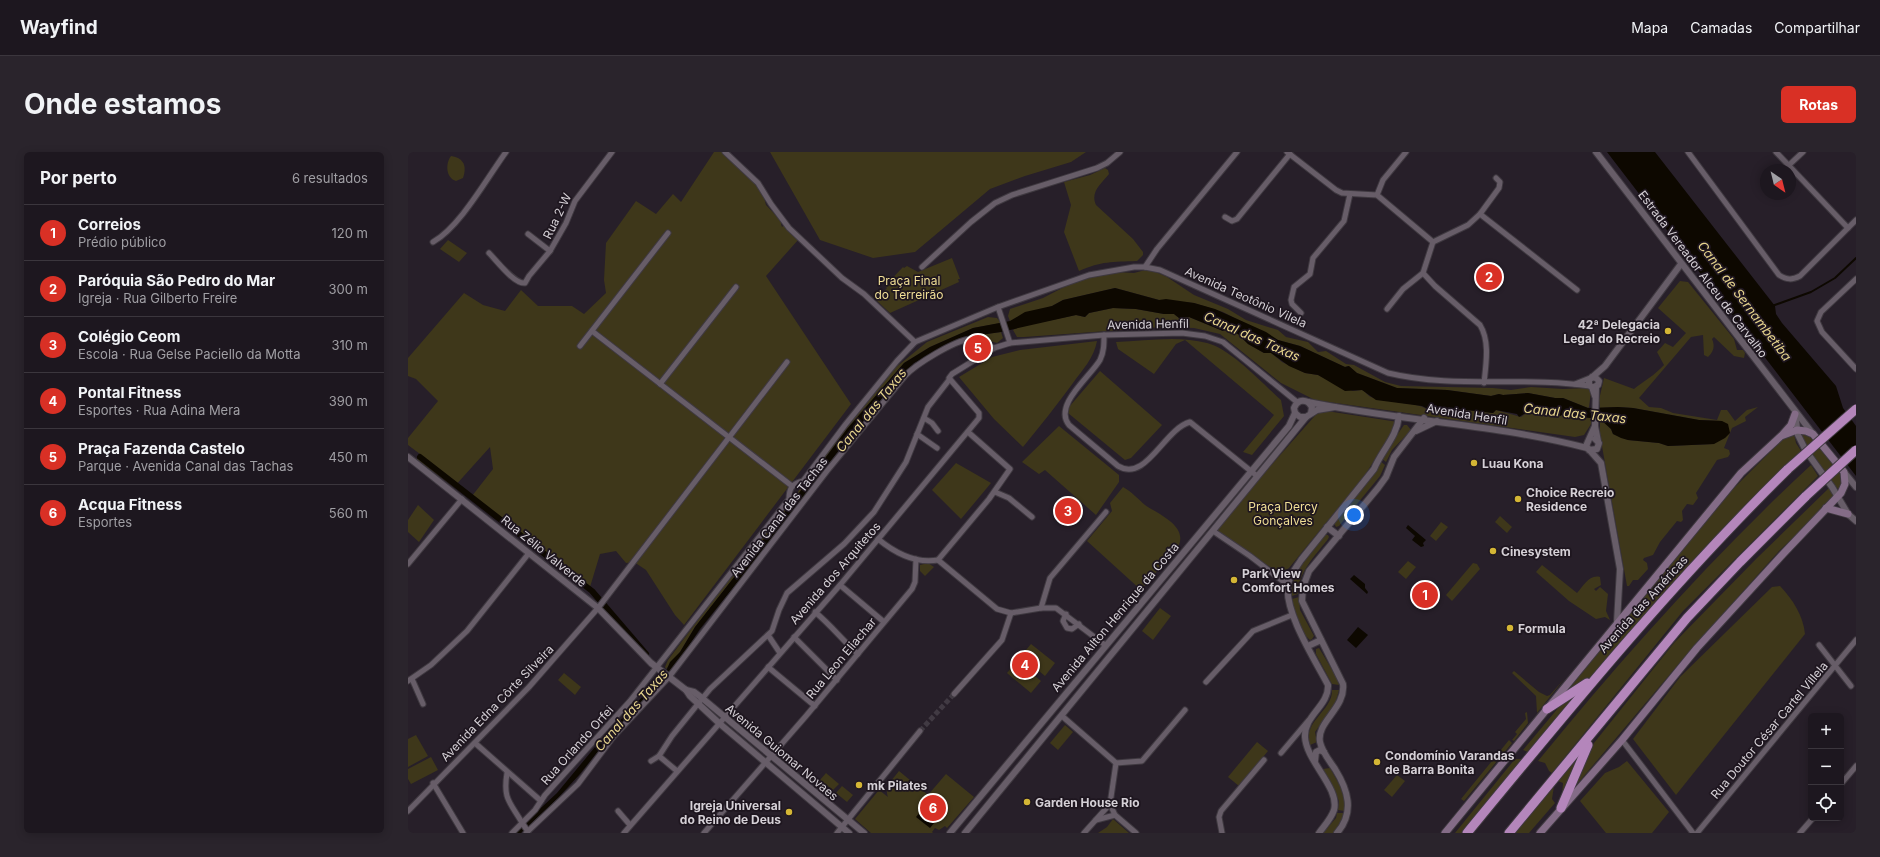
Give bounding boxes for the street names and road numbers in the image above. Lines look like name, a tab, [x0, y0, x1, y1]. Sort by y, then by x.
street label: Estrada Vereador Alceu de Carvalho	[1635, 187, 1771, 361]
street label: Rua 2-W	[540, 191, 575, 241]
street label: Avenida Teotônio Vilela	[1183, 263, 1309, 331]
street label: Avenida Henfil	[1107, 316, 1189, 332]
street label: Avenida Henfil	[1425, 400, 1509, 428]
street label: Avenida Canal das Tachas	[727, 454, 831, 580]
street label: Rua Zélio Valverde	[498, 512, 590, 590]
street label: Avenida dos Arquitetos	[786, 519, 884, 627]
street label: Avenida Ailton Henrique da Costa	[1048, 539, 1182, 695]
street label: Avenida das Américas	[1595, 552, 1691, 656]
street label: Rua Leon Eliachar	[803, 614, 880, 702]
street label: Avenida Edna Côrte Silveira	[437, 642, 557, 764]
street label: Rua Doutor César Cartel Villela	[1707, 658, 1831, 802]
street label: Avenida Guiomar Novaes	[723, 700, 841, 804]
street label: Rua Orlando Orfei	[538, 702, 617, 788]

